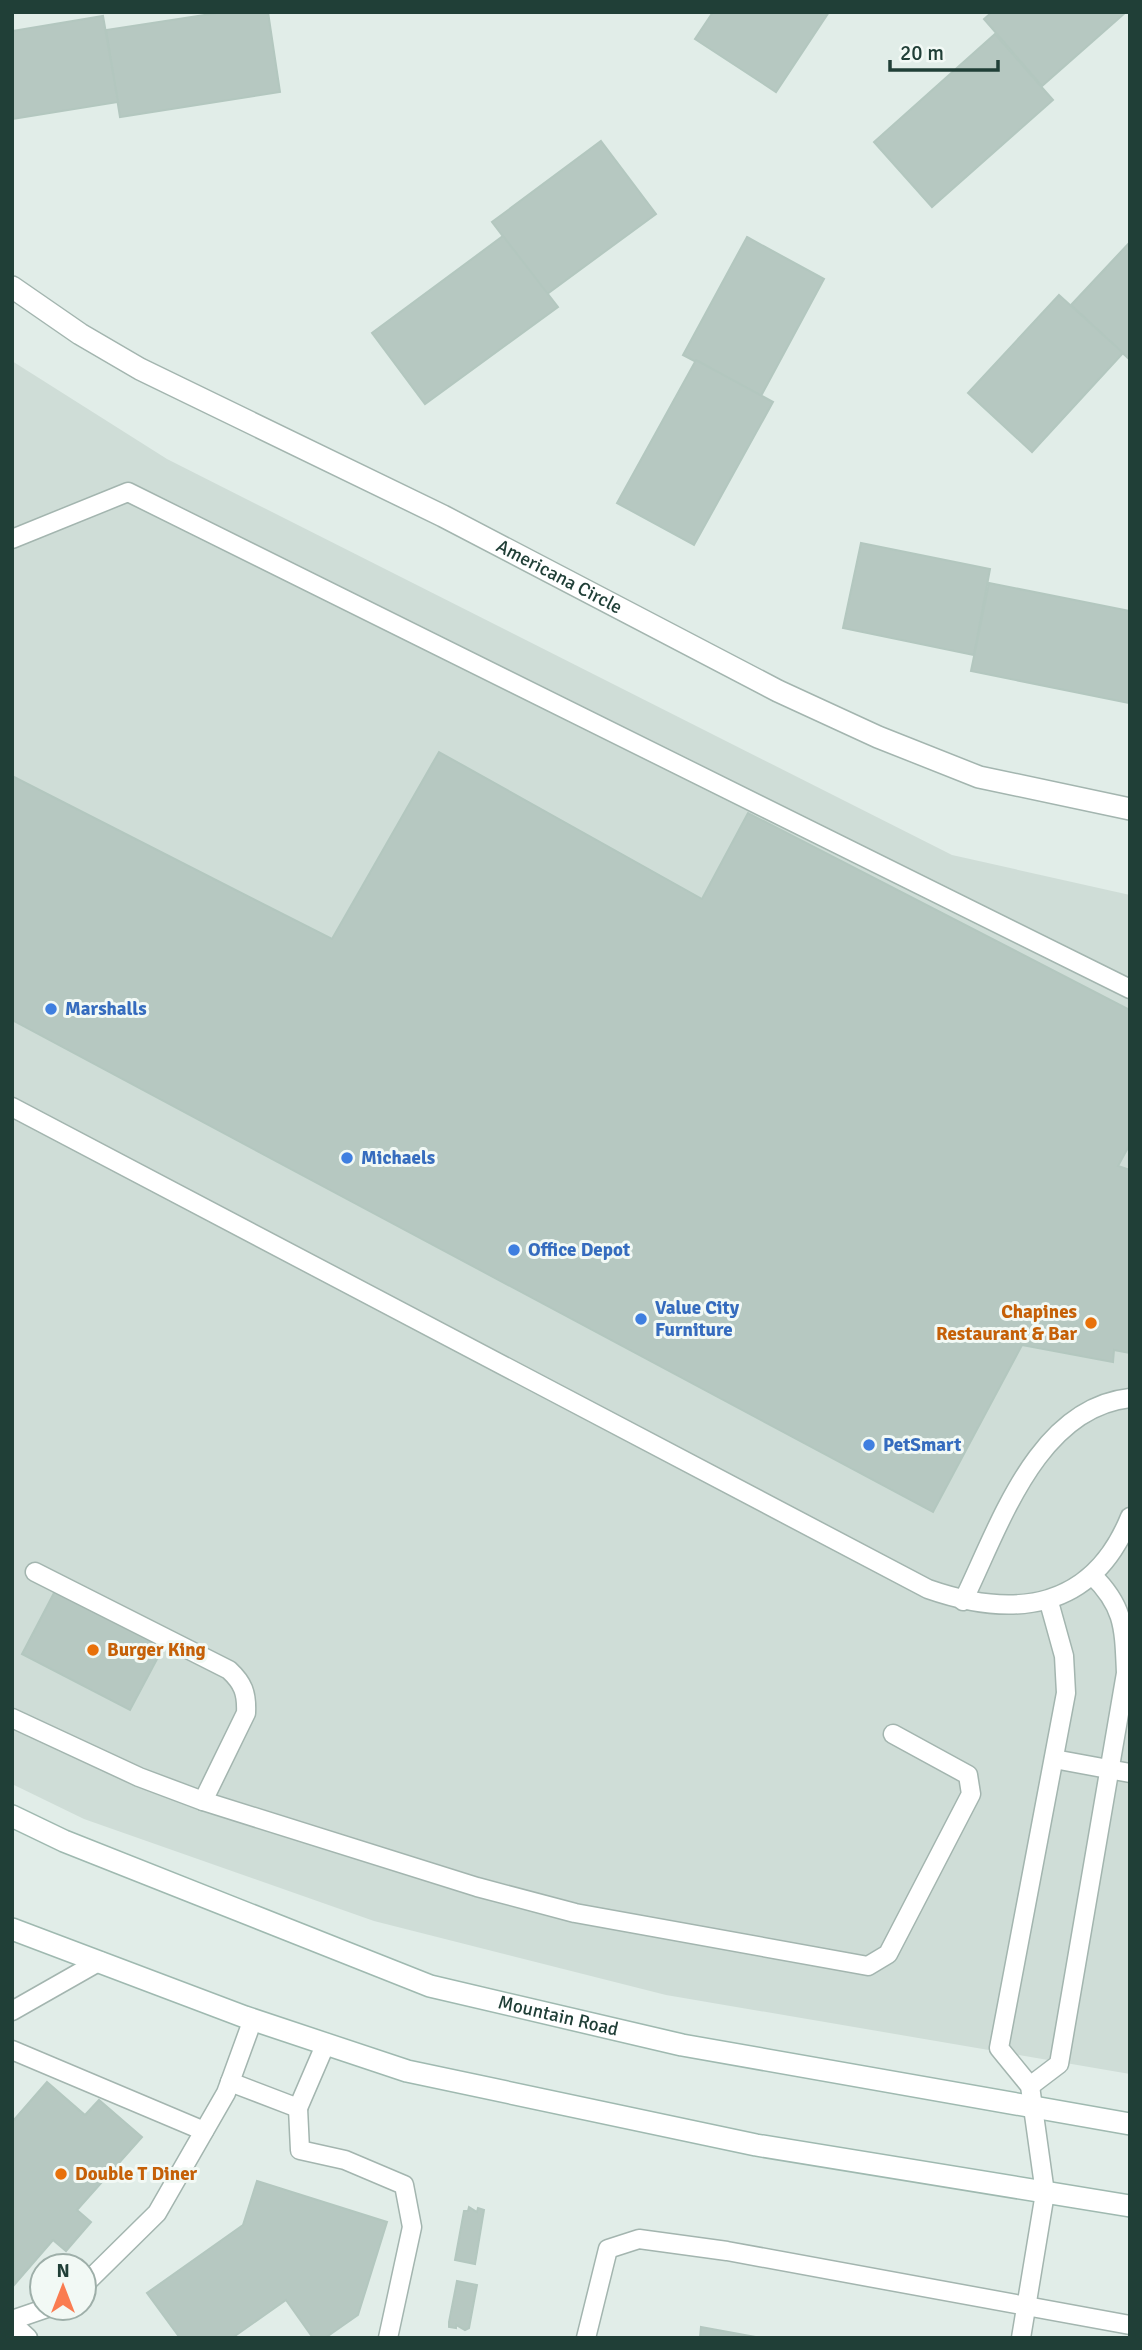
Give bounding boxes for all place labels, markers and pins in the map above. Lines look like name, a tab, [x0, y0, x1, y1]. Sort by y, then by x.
place label: Marshalls	[65, 997, 147, 1021]
marker: Marshalls	[43, 1001, 59, 1017]
place label: Michaels	[361, 1146, 435, 1170]
marker: Michaels	[339, 1150, 355, 1166]
place label: Office Depot	[528, 1238, 630, 1262]
marker: Office Depot	[506, 1242, 522, 1258]
place label: Value City Furniture	[655, 1296, 740, 1342]
place label: Chapines Restaurant & Bar	[936, 1300, 1077, 1346]
marker: Value City Furniture	[633, 1311, 649, 1327]
marker: Chapines Restaurant & Bar	[1083, 1315, 1099, 1331]
place label: PetSmart	[883, 1433, 961, 1457]
marker: PetSmart	[861, 1437, 877, 1453]
place label: Burger King	[107, 1638, 206, 1662]
marker: Burger King	[85, 1642, 101, 1658]
place label: Double T Diner	[75, 2162, 198, 2186]
marker: Double T Diner	[53, 2166, 69, 2182]

